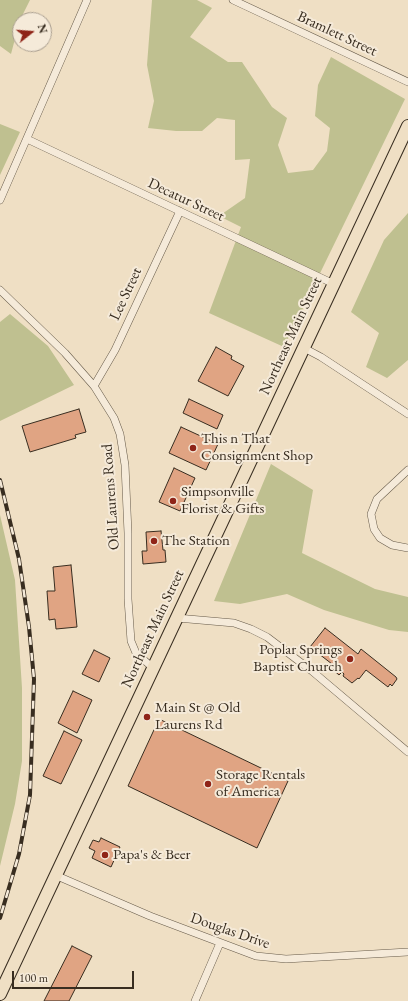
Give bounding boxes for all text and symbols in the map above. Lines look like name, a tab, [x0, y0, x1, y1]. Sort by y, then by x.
street label: Bramlett Street	[294, 8, 380, 60]
north arrow	[12, 12, 52, 52]
text: N	[35, 22, 51, 35]
street label: Decatur Street	[145, 174, 227, 226]
street label: Lee Street	[106, 265, 146, 323]
street label: Northeast Main Street	[256, 274, 326, 398]
place label: This n That Consignment Shop	[201, 430, 313, 465]
street label: Old Laurens Road	[98, 443, 124, 551]
marker: This n That Consignment Shop	[188, 443, 198, 453]
place label: Simpsonville Florist & Gifts	[181, 483, 264, 518]
marker: Simpsonville Florist & Gifts	[168, 496, 178, 506]
place label: The Station	[162, 532, 230, 550]
marker: The Station	[149, 536, 159, 546]
street label: Northeast Main Street	[118, 567, 188, 691]
place label: Poplar Springs Baptist Church	[253, 641, 342, 676]
marker: Poplar Springs Baptist Church	[345, 654, 355, 664]
place label: Main St @ Old Laurens Rd	[155, 699, 240, 734]
marker: Main St @ Old Laurens Rd	[142, 712, 152, 722]
place label: Storage Rentals of America	[216, 766, 305, 801]
marker: Storage Rentals of America	[203, 779, 213, 789]
place label: Papa's & Beer	[113, 846, 191, 864]
marker: Papa's & Beer	[100, 850, 110, 860]
street label: Douglas Drive	[188, 909, 272, 953]
scale bar	[14, 963, 136, 989]
text: 100 m	[19, 970, 48, 986]

